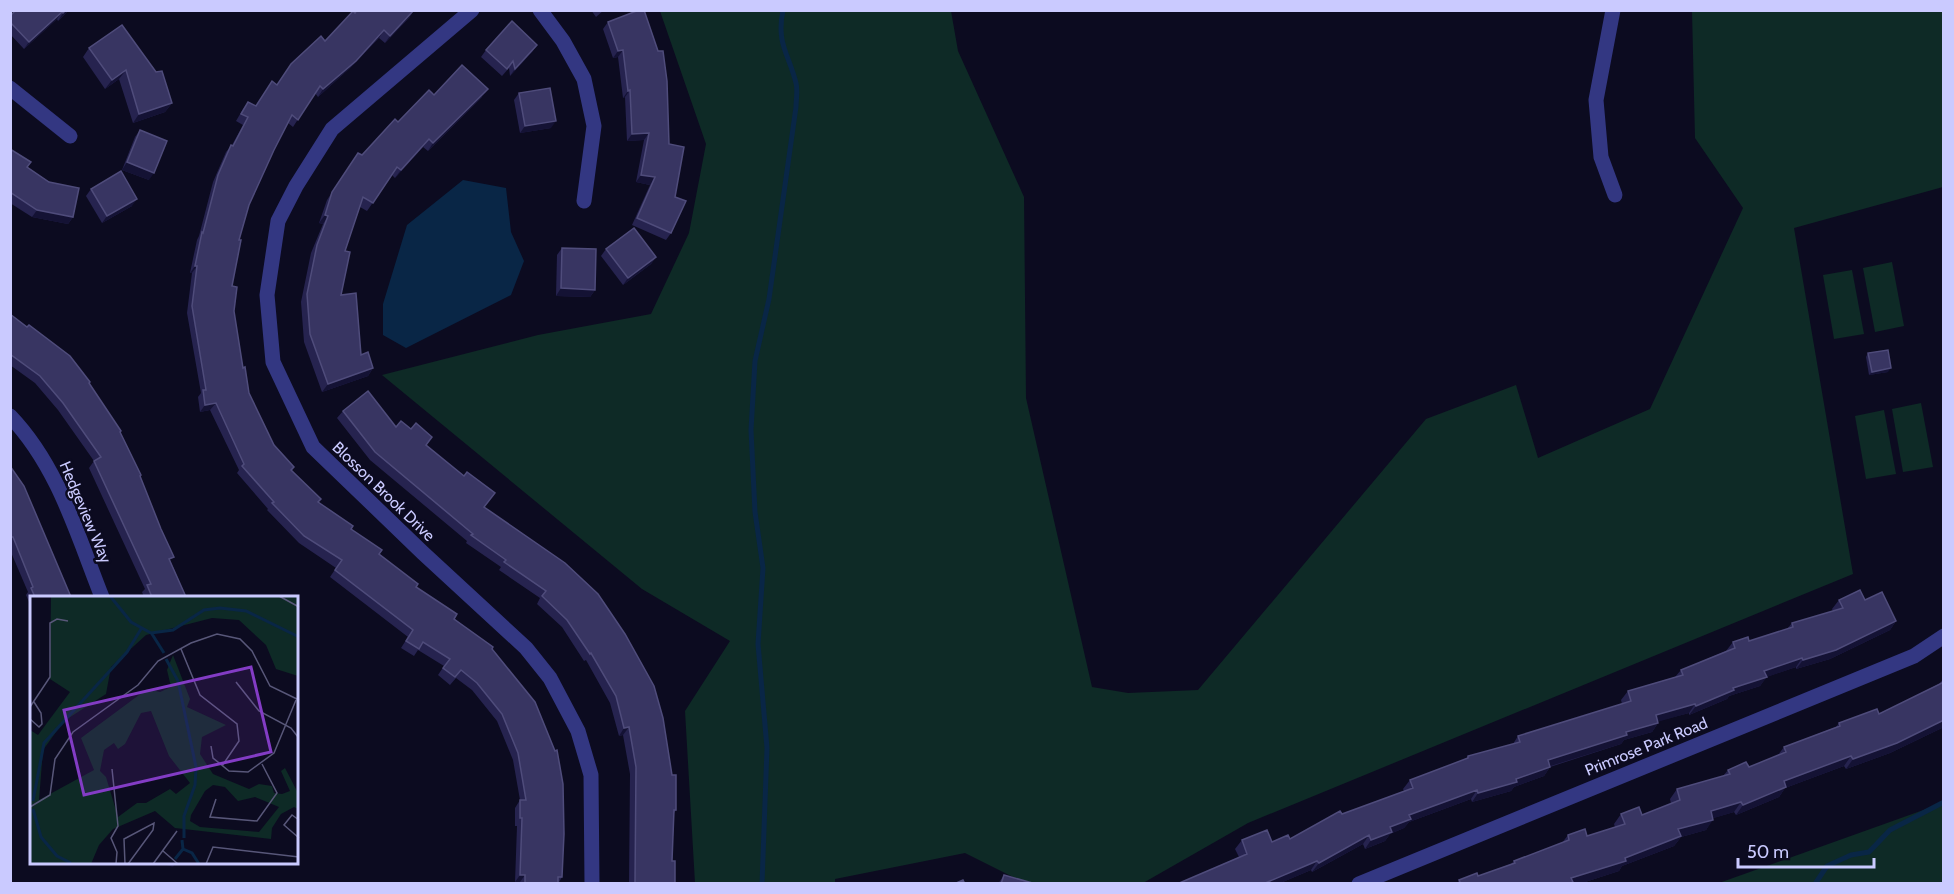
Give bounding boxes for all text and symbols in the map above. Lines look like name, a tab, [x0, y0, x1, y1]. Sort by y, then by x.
street label: Blosson Brook Drive	[328, 438, 439, 545]
street label: Hedgeview Way	[56, 458, 116, 566]
inset map	[30, 596, 298, 864]
street label: Primrose Park Road	[1582, 713, 1710, 780]
scale bar	[1738, 831, 1874, 869]
text: 50 m	[1747, 841, 1789, 863]

